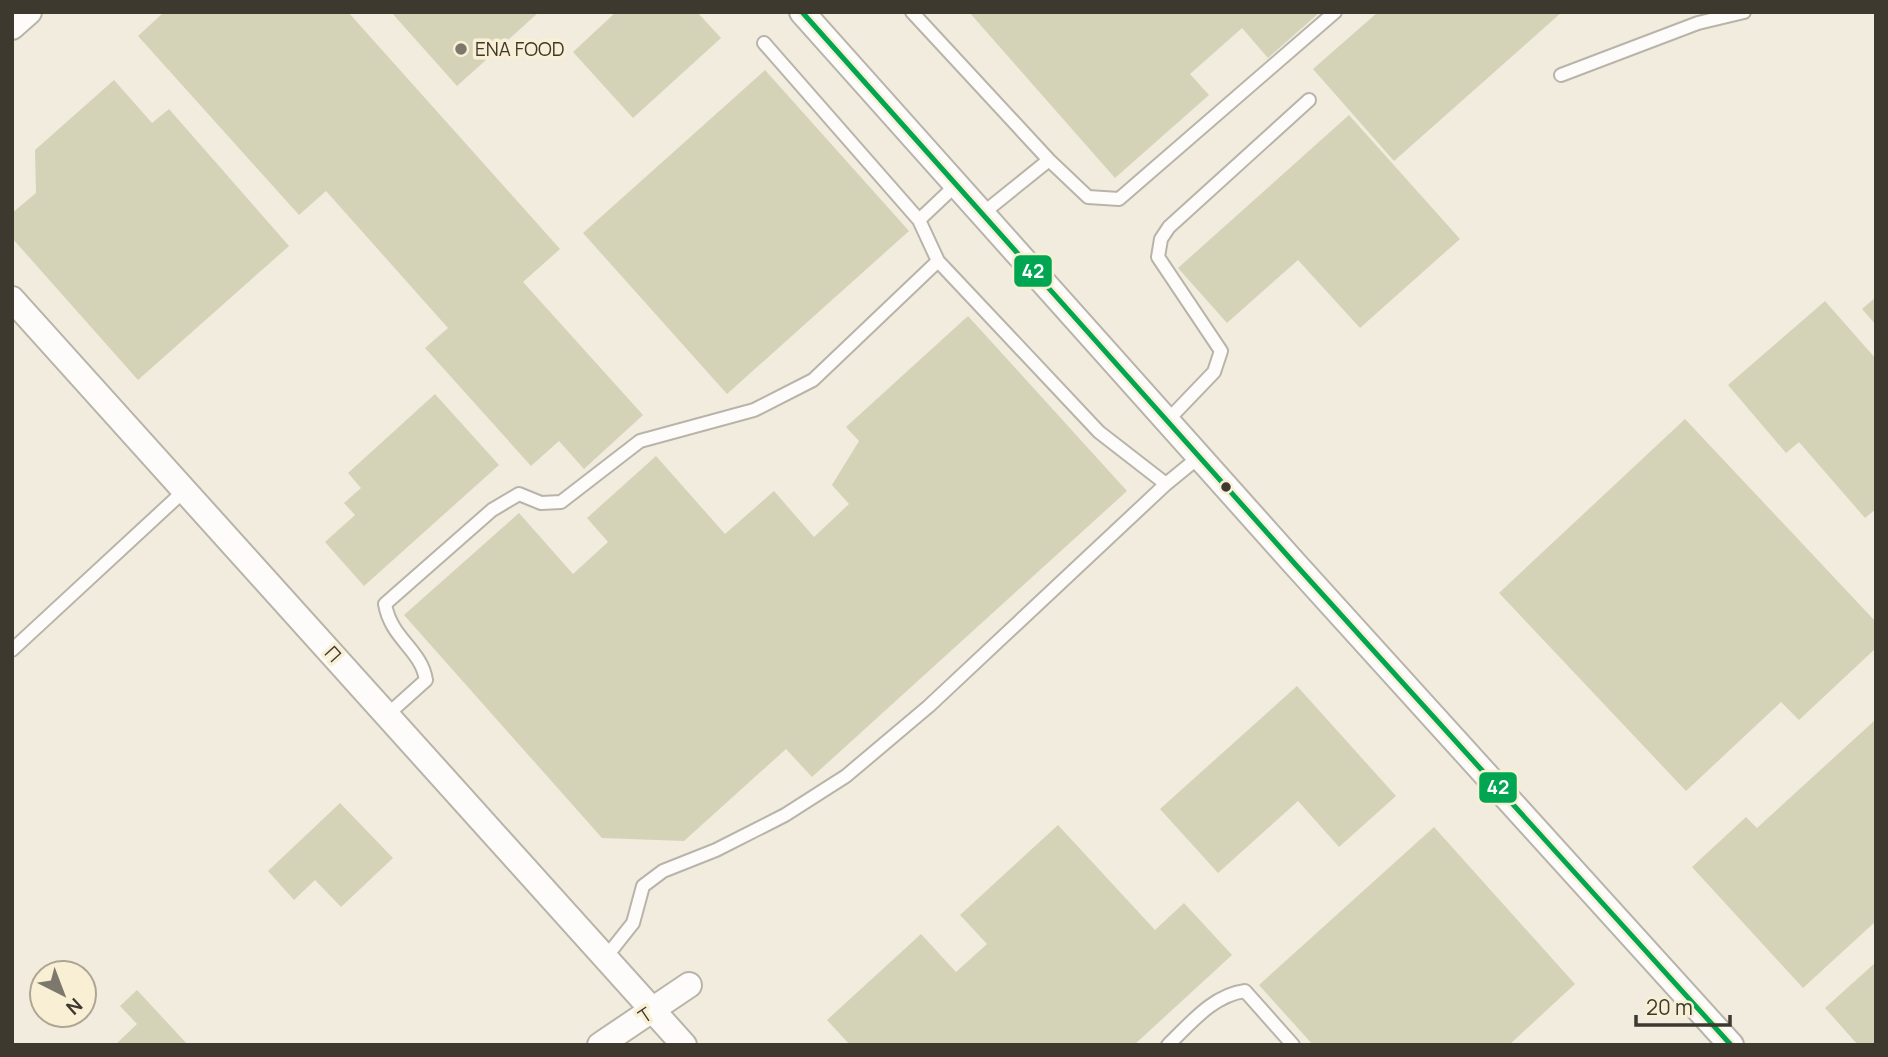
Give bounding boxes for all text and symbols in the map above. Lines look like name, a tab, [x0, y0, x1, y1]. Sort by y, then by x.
place label: ENA FOOD	[475, 36, 565, 62]
marker: ENA FOOD	[453, 41, 469, 57]
line badge: 42	[1013, 254, 1053, 288]
text: 42	[1022, 258, 1044, 284]
unlabelled marker	[1219, 480, 1233, 494]
street label: Π	[319, 640, 347, 668]
line badge: 42	[1478, 771, 1518, 804]
text: 42	[1487, 774, 1509, 800]
north arrow	[28, 959, 98, 1029]
scale bar	[1636, 984, 1730, 1028]
text: N	[61, 992, 88, 1021]
text: 20 m	[1646, 993, 1693, 1021]
street label: Τ	[633, 1001, 658, 1029]

